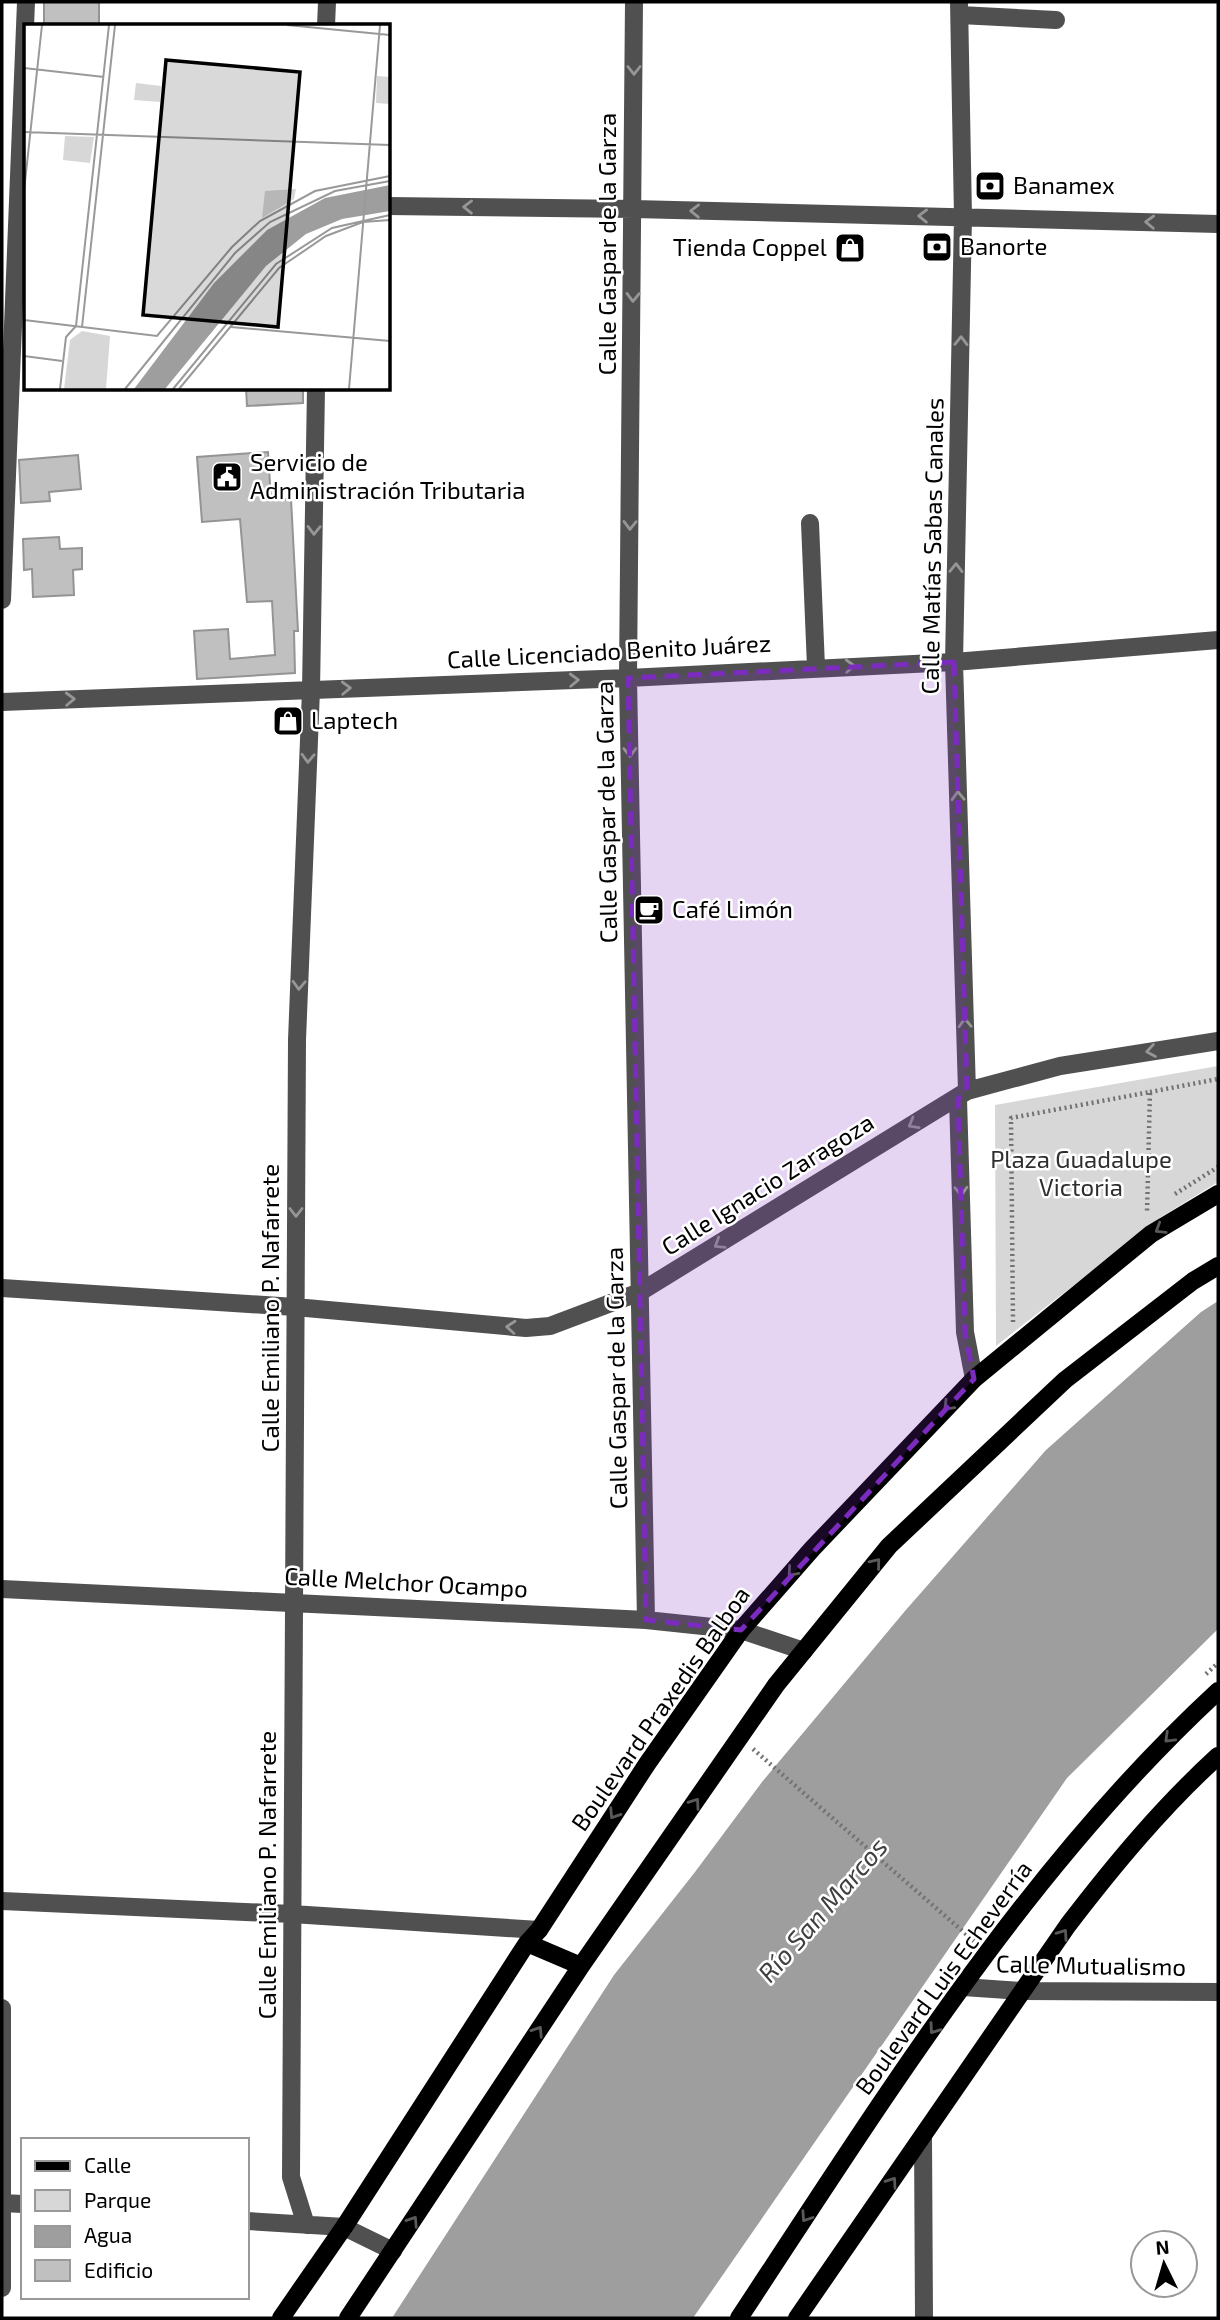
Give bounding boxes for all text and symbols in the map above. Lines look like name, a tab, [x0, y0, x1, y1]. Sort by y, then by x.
inset map	[24, 24, 390, 390]
one-way arrow	[626, 65, 642, 76]
street label: Calle Gaspar de la Garza	[592, 113, 621, 375]
bank icon: Banamex	[973, 169, 1007, 203]
place label: Banamex	[1013, 170, 1115, 199]
one-way arrow	[462, 199, 472, 215]
one-way arrow	[689, 203, 700, 219]
one-way arrow	[917, 208, 927, 224]
one-way arrow	[1144, 215, 1155, 230]
bank icon: Banorte	[920, 230, 954, 264]
shop icon: Tienda Coppel	[833, 231, 867, 265]
place label: Banorte	[960, 231, 1047, 260]
place label: Tienda Coppel	[673, 232, 827, 261]
one-way arrow	[625, 292, 640, 303]
one-way arrow	[953, 335, 968, 346]
street label: Calle Matías Sabas Canales	[914, 397, 949, 695]
place label: Servicio de Administración Tributaria	[250, 447, 525, 504]
public building icon: Servicio de Administración Tributaria	[210, 460, 244, 494]
one-way arrow	[622, 520, 638, 531]
one-way arrow	[306, 525, 322, 536]
one-way arrow	[948, 562, 964, 573]
street label: Calle Licenciado Benito Juárez	[446, 628, 772, 673]
one-way arrow	[844, 658, 855, 673]
one-way arrow	[568, 672, 579, 687]
one-way arrow	[341, 681, 352, 696]
street label: Calle Gaspar de la Garza	[589, 681, 622, 943]
one-way arrow	[65, 692, 76, 707]
shop icon: Laptech	[271, 704, 305, 738]
place label: Laptech	[311, 705, 398, 734]
one-way arrow	[622, 748, 638, 758]
one-way arrow	[301, 752, 316, 763]
one-way arrow	[950, 790, 966, 800]
cafe icon: Café Limón	[632, 893, 666, 927]
place label: Café Limón	[672, 894, 793, 923]
one-way arrow	[291, 980, 306, 991]
one-way arrow	[958, 1017, 973, 1028]
one-way arrow	[1145, 1043, 1157, 1058]
street label: Calle Ignacio Zaragoza	[656, 1107, 879, 1261]
one-way arrow	[907, 1116, 920, 1129]
park label: Plaza Guadalupe Victoria	[990, 1144, 1172, 1201]
street label: Calle Emiliano P. Nafarrete	[255, 1164, 284, 1452]
one-way arrow	[953, 1186, 968, 1197]
one-way arrow	[288, 1208, 304, 1218]
one-way arrow	[1155, 1221, 1168, 1234]
one-way arrow	[714, 1235, 727, 1248]
street label: Calle Gaspar de la Garza	[599, 1247, 632, 1509]
one-way arrow	[506, 1320, 517, 1335]
one-way arrow	[944, 1398, 957, 1411]
one-way arrow	[867, 1558, 880, 1570]
street label: Calle Melchor Ocampo	[284, 1561, 529, 1602]
one-way arrow	[788, 1564, 801, 1577]
street label: Boulevard Praxedis Balboa	[564, 1580, 755, 1836]
one-way arrow	[1164, 1729, 1177, 1742]
street label: Calle Emiliano P. Nafarrete	[252, 1731, 281, 2019]
one-way arrow	[687, 1798, 699, 1811]
one-way arrow	[610, 1806, 623, 1819]
water label: Río San Marcos	[751, 1830, 893, 1988]
street label: Boulevard Luis Echeverría	[848, 1855, 1037, 2100]
one-way arrow	[1054, 1929, 1067, 1942]
street label: Calle Mutualismo	[996, 1948, 1186, 1981]
one-way arrow	[930, 2021, 942, 2034]
one-way arrow	[530, 2026, 542, 2039]
legend	[21, 2138, 248, 2299]
text: Calle	[84, 2152, 131, 2177]
one-way arrow	[884, 2177, 896, 2190]
text: Parque	[84, 2187, 151, 2212]
one-way arrow	[802, 2209, 814, 2222]
one-way arrow	[404, 2215, 417, 2228]
text: Agua	[84, 2222, 132, 2247]
north arrow	[1129, 2229, 1199, 2299]
text: N	[1155, 2235, 1170, 2259]
text: Edificio	[84, 2257, 153, 2282]

